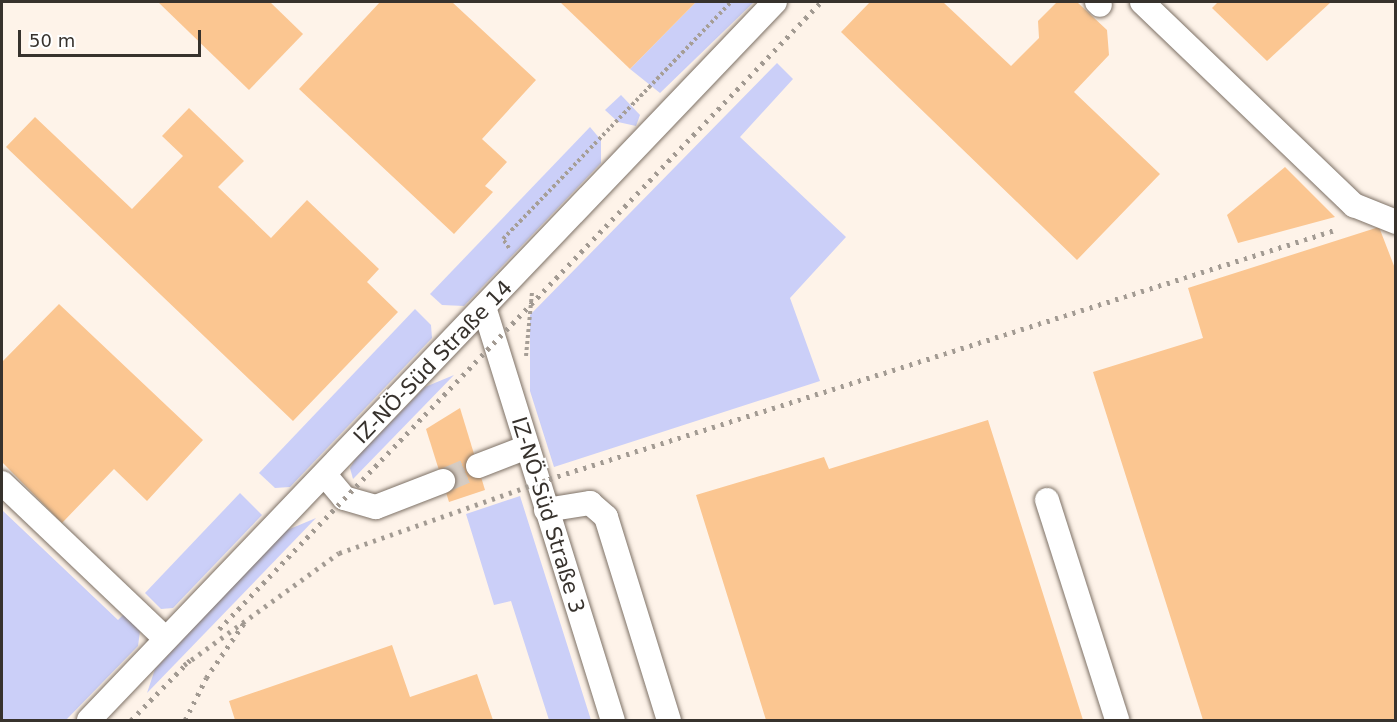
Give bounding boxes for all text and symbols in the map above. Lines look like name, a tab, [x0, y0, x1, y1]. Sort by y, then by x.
scale bar	[21, 18, 204, 56]
text: 50 m	[29, 30, 75, 51]
street label: IZ-NÖ-Süd Straße 14	[348, 275, 518, 449]
street label: IZ-NÖ-Süd Straße 3	[506, 414, 590, 616]

